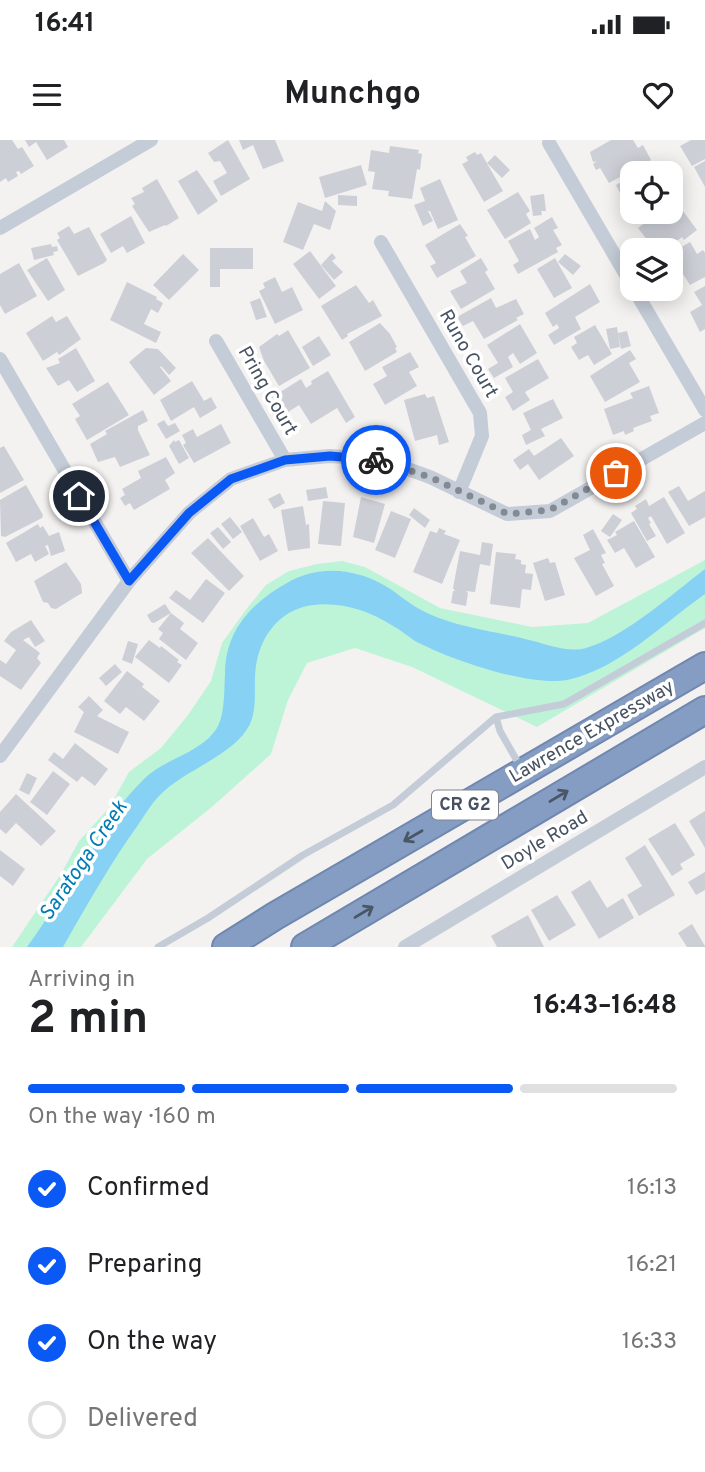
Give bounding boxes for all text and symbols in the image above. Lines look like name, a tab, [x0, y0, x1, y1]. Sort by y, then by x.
text: 16:41	[35, 8, 95, 41]
text: Munchgo	[284, 75, 421, 115]
icon: menu	[28, 76, 66, 114]
icon: heart	[639, 76, 677, 114]
map controls	[620, 161, 683, 301]
button: locate	[620, 161, 683, 224]
button: layers	[620, 238, 683, 301]
street label: Runo Court	[433, 306, 503, 402]
street label: Pring Court	[232, 342, 302, 440]
courier	[341, 425, 411, 495]
icon: bike	[357, 441, 395, 479]
pin	[586, 443, 646, 503]
icon: bag	[597, 454, 635, 492]
pin	[49, 466, 109, 526]
icon: home	[60, 477, 98, 515]
street label: Lawrence Expressway	[505, 675, 679, 789]
one-way arrow	[549, 789, 569, 803]
road number: CR G2	[432, 790, 498, 820]
water label: Saratoga Creek	[34, 795, 134, 926]
street label: Doyle Road	[497, 806, 593, 876]
one-way arrow	[403, 829, 423, 843]
one-way arrow	[353, 905, 373, 919]
text: Arriving in	[28, 966, 135, 995]
text: 16:43–16:48	[533, 990, 677, 1023]
text: 2 min	[28, 991, 148, 1050]
text: On the way · 160 m	[28, 1103, 216, 1132]
icon: check	[28, 1170, 66, 1208]
text: Confirmed	[87, 1172, 210, 1205]
text: 16:13	[627, 1174, 677, 1203]
icon: check	[28, 1247, 66, 1285]
text: Preparing	[87, 1249, 202, 1282]
text: 16:21	[627, 1251, 677, 1280]
icon: check	[28, 1324, 66, 1362]
text: On the way	[87, 1326, 217, 1359]
text: 16:33	[622, 1328, 677, 1357]
text: Delivered	[87, 1403, 198, 1436]

